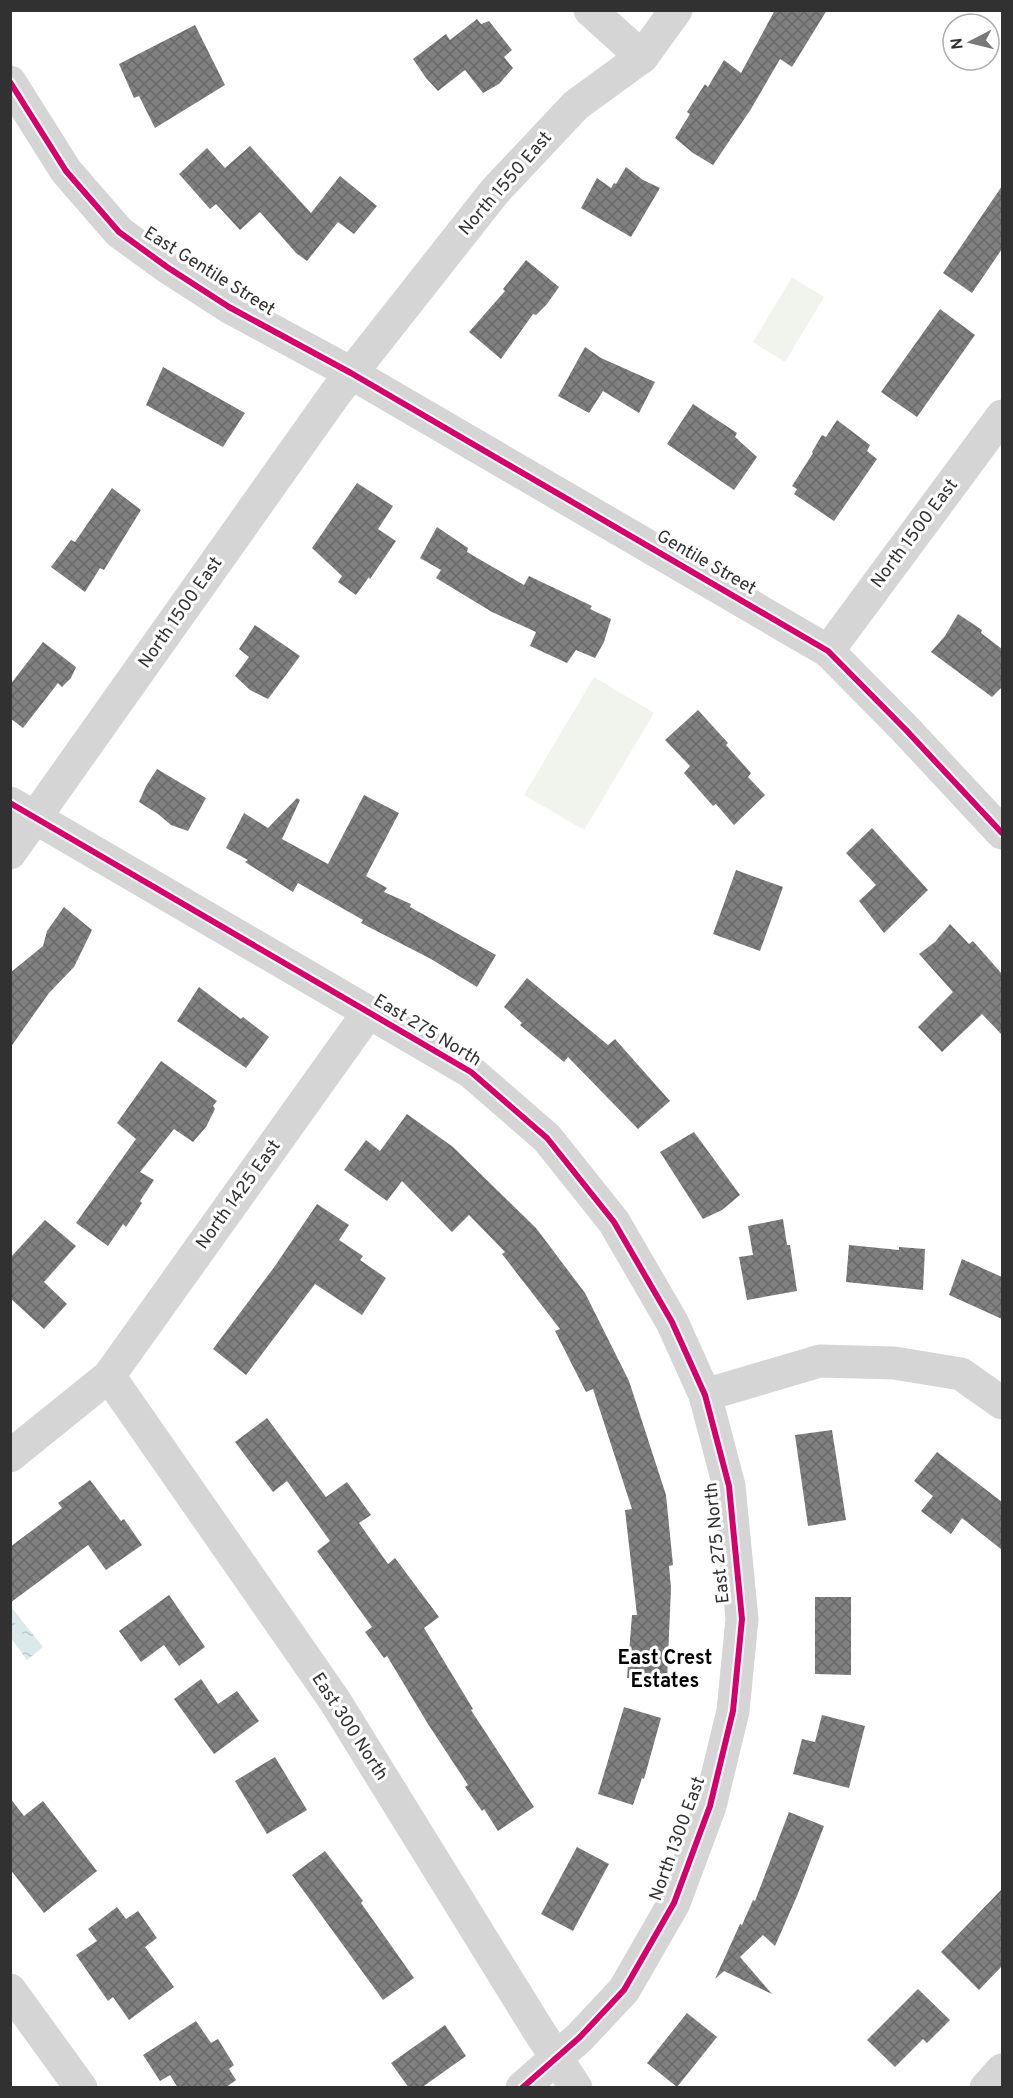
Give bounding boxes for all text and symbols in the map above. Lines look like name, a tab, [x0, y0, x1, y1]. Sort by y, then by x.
north arrow	[941, 12, 1001, 72]
text: N	[947, 37, 969, 51]
street label: North 1550 East	[454, 127, 558, 241]
street label: East Gentile Street	[139, 222, 279, 322]
street label: North 1500 East	[866, 475, 964, 593]
street label: Gentile Street	[652, 525, 760, 601]
street label: North 1500 East	[134, 553, 228, 673]
street label: East 275 North	[369, 990, 485, 1072]
street label: North 1425 East	[191, 1136, 287, 1254]
street label: East 275 North	[700, 1481, 736, 1605]
district label: East Crest Estates	[618, 1646, 713, 1695]
street label: East 300 North	[306, 1669, 392, 1785]
street label: North 1300 East	[645, 1774, 711, 1904]

